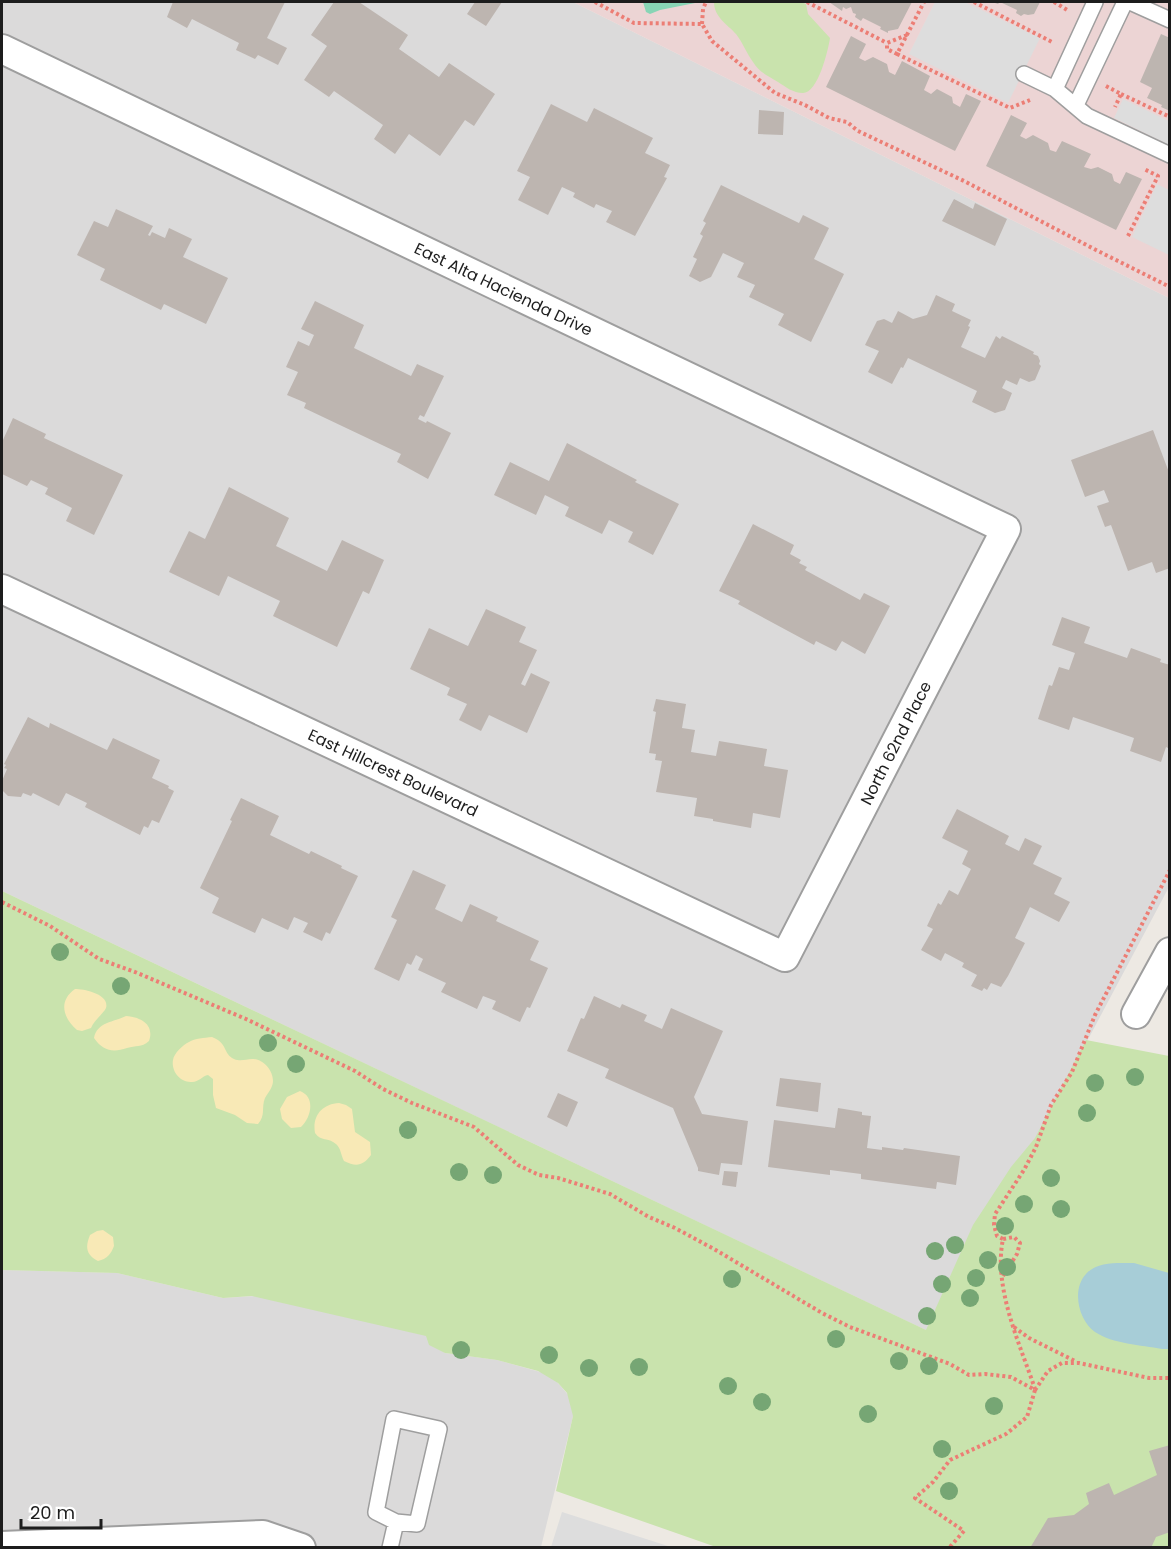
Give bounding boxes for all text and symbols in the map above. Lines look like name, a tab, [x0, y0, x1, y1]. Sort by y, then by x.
street label: East Alta Hacienda Drive	[411, 236, 597, 341]
street label: North 62nd Place	[855, 677, 937, 809]
street label: East Hillcrest Boulevard	[304, 723, 482, 823]
scale bar	[21, 1492, 100, 1530]
text: 20 m	[30, 1500, 75, 1525]

